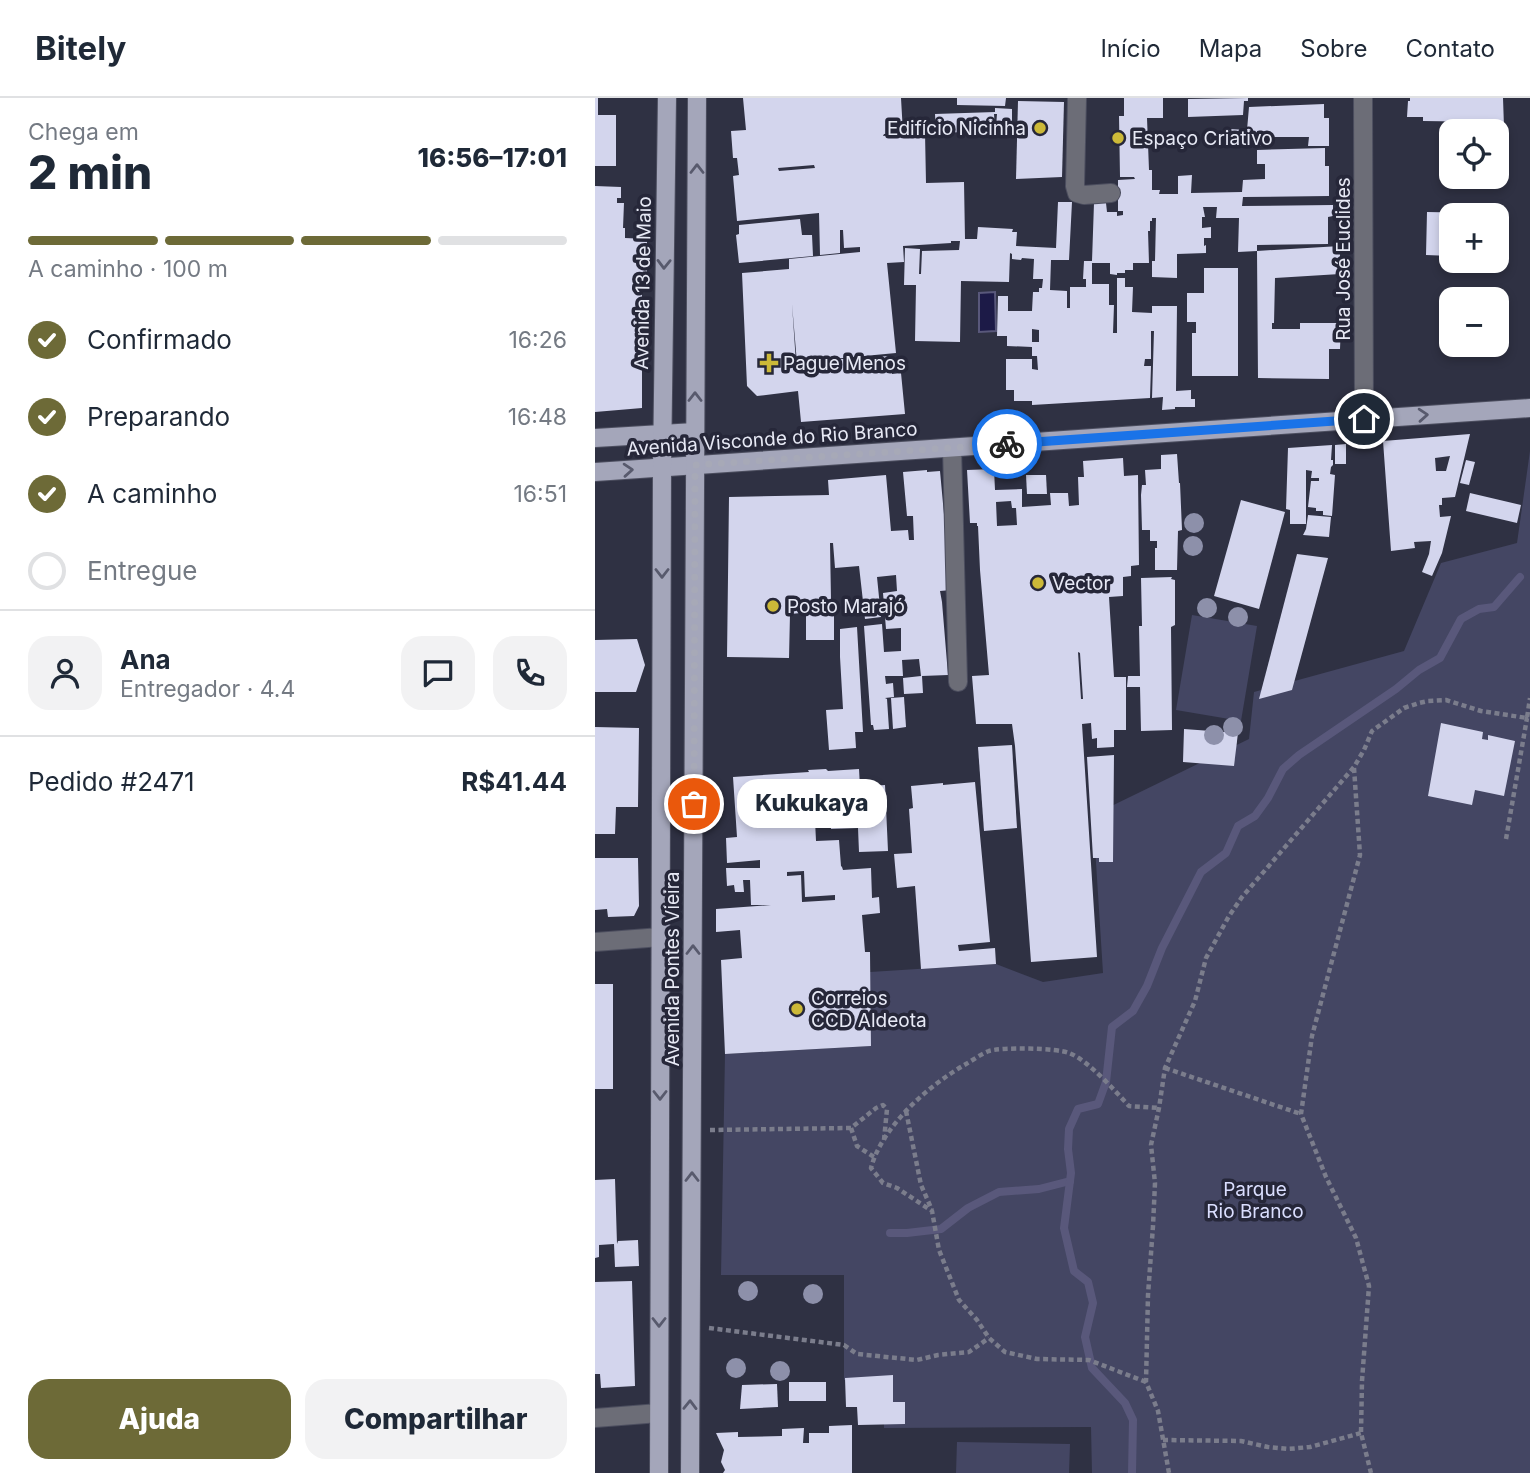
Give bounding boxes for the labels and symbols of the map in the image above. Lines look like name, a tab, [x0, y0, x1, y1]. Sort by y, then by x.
place label: Edifício Nicinha	[887, 117, 1026, 140]
marker: Edifício Nicinha	[1032, 120, 1048, 136]
place label: Espaço Criativo	[1132, 127, 1273, 150]
marker: Espaço Criativo	[1110, 130, 1126, 146]
one-way arrow	[689, 164, 705, 174]
street label: Rua José Euclides	[1332, 177, 1355, 341]
street label: Avenida 13 de Maio	[630, 196, 656, 370]
one-way arrow	[656, 259, 672, 270]
place label: Pague Menos	[783, 352, 906, 375]
marker: Pague Menos	[761, 355, 777, 371]
pin	[1334, 389, 1394, 449]
one-way arrow	[687, 391, 703, 402]
one-way arrow	[1418, 408, 1429, 423]
courier	[972, 409, 1042, 479]
street label: Avenida Visconde do Rio Branco	[626, 417, 918, 461]
one-way arrow	[623, 463, 634, 478]
one-way arrow	[654, 568, 669, 579]
place label: Vector	[1052, 572, 1111, 595]
marker: Vector	[1030, 575, 1046, 591]
place label: Posto Marajó	[787, 595, 905, 618]
marker: Posto Marajó	[765, 598, 781, 614]
pin	[664, 774, 724, 834]
callout: Kukukaya	[736, 780, 887, 828]
street label: Avenida Pontes Vieira	[661, 871, 684, 1067]
one-way arrow	[685, 944, 701, 955]
place label: Correios CCD Aldeota	[811, 987, 927, 1032]
marker: Correios CCD Aldeota	[789, 1001, 805, 1017]
one-way arrow	[652, 1090, 668, 1101]
one-way arrow	[684, 1172, 700, 1182]
park label: Parque Rio Branco	[1206, 1178, 1304, 1223]
one-way arrow	[652, 1317, 667, 1328]
one-way arrow	[683, 1399, 698, 1410]

